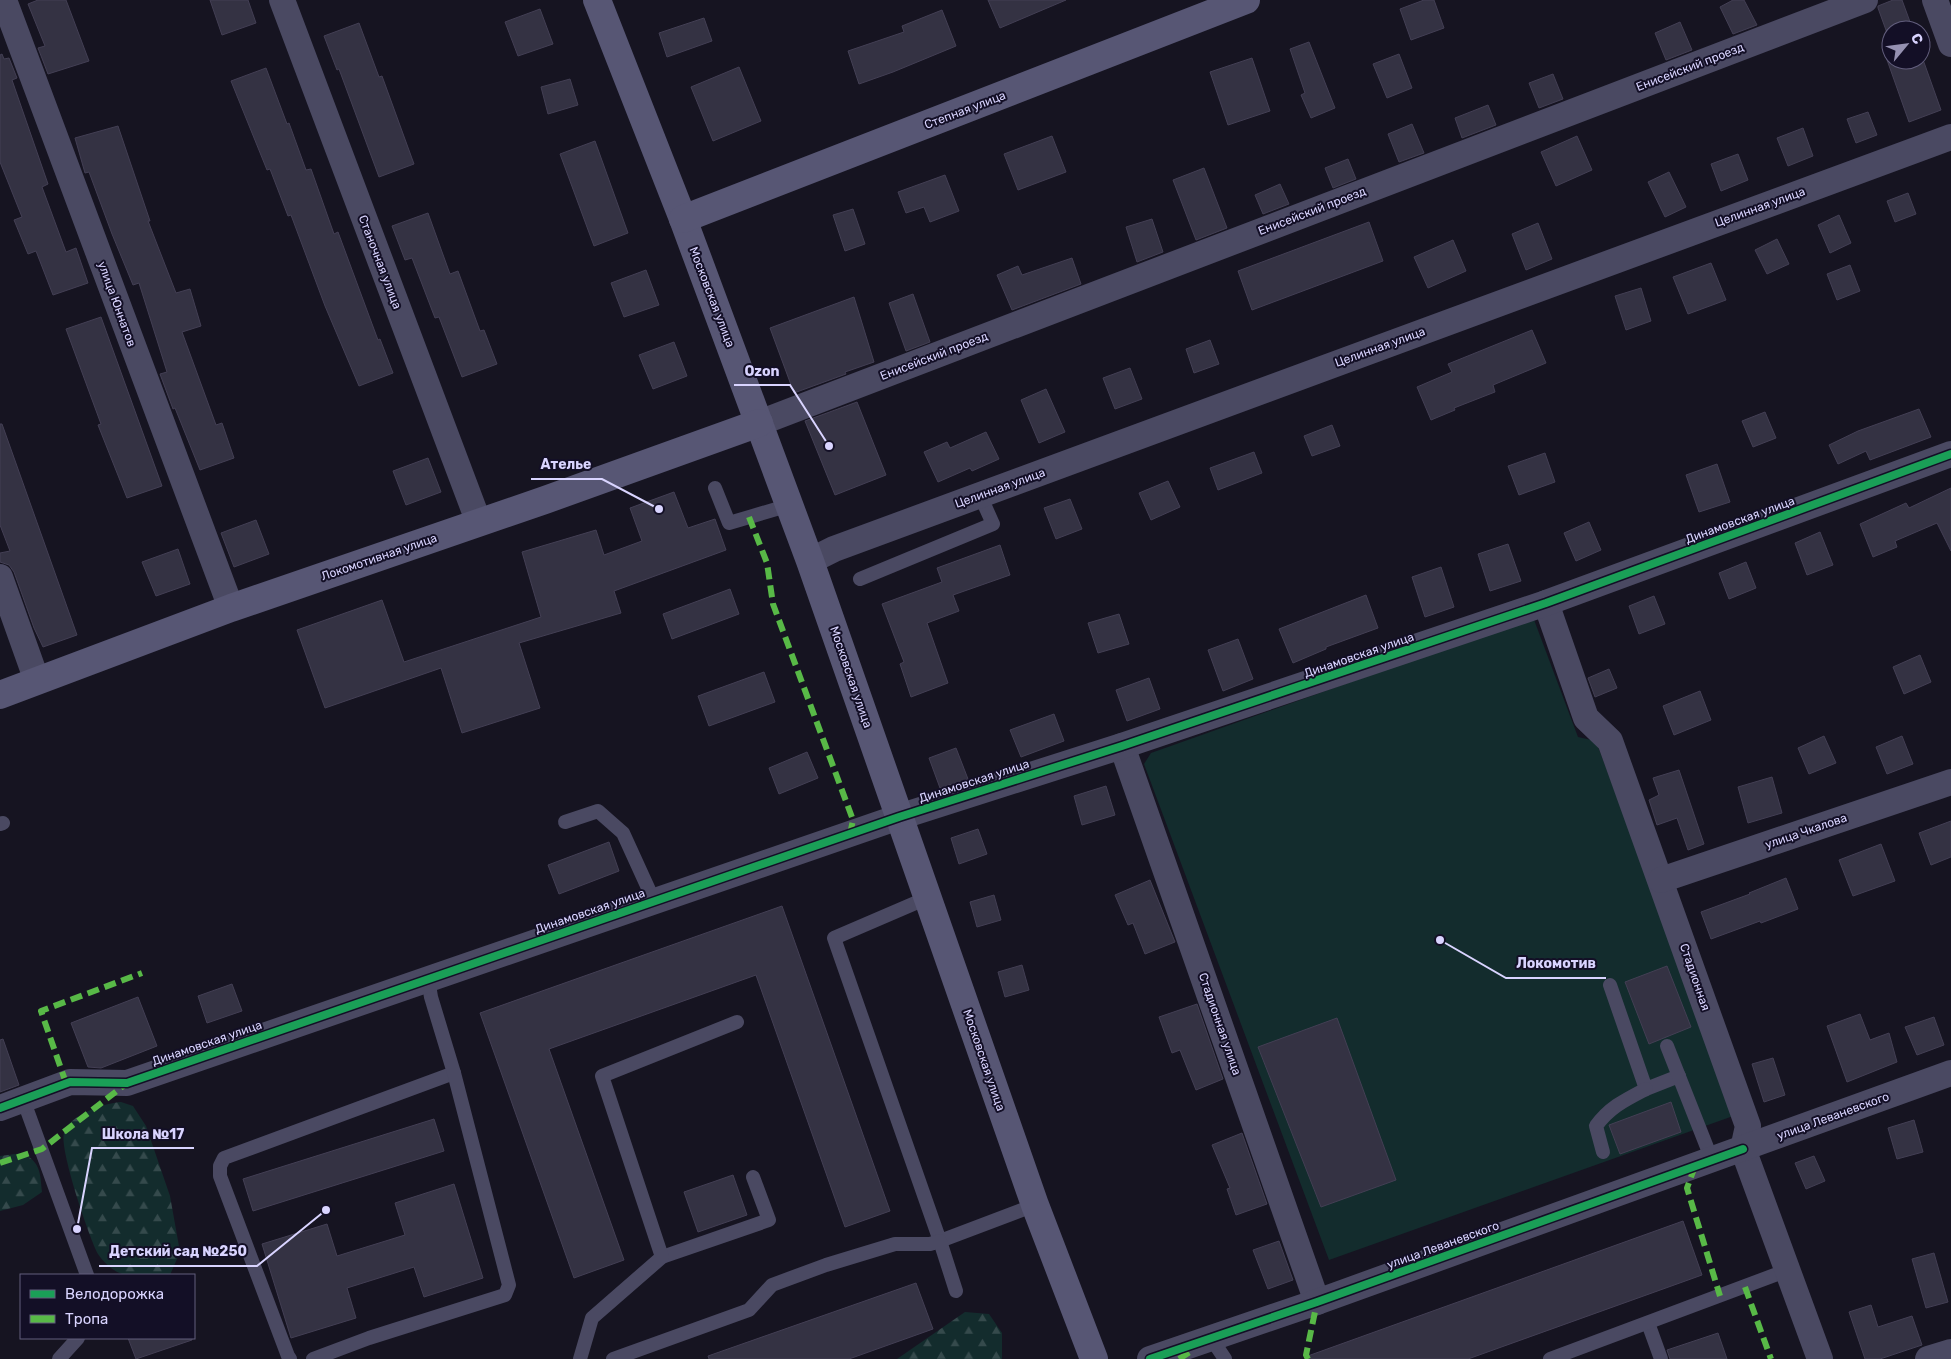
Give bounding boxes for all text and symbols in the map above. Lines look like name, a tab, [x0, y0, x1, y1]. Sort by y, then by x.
north arrow	[1881, 20, 1931, 70]
text: С	[1907, 31, 1927, 48]
street label: Енисейский проезд	[1634, 40, 1746, 94]
street label: Степная улица	[922, 88, 1008, 132]
street label: Енисейский проезд	[1256, 184, 1368, 238]
street label: Целинная улица	[1713, 184, 1807, 230]
street label: Станочная улица	[356, 213, 404, 311]
street label: Московская улица	[686, 245, 738, 349]
street label: улица Юннатов	[95, 259, 139, 349]
street label: Целинная улица	[1333, 324, 1427, 370]
street label: Енисейский проезд	[878, 329, 990, 383]
callout: Ozon	[734, 356, 790, 385]
text: Ozon	[744, 363, 780, 380]
callout: Ателье	[531, 450, 602, 479]
text: Ателье	[541, 456, 591, 473]
street label: Целинная улица	[953, 465, 1047, 511]
street label: Динамовская улица	[1683, 494, 1797, 546]
street label: Локомотивная улица	[319, 531, 439, 583]
street label: Московская улица	[827, 624, 875, 730]
street label: Динамовская улица	[1302, 630, 1416, 680]
street label: Динамовская улица	[917, 757, 1031, 805]
street label: улица Чкалова	[1763, 810, 1849, 852]
street label: Динамовская улица	[533, 886, 647, 936]
street label: Стадионная	[1677, 942, 1713, 1012]
callout: Локомотив	[1506, 949, 1606, 978]
text: Локомотив	[1516, 955, 1596, 972]
street label: Стадионная улица	[1196, 971, 1244, 1077]
street label: Московская улица	[960, 1007, 1008, 1113]
street label: Динамовская улица	[150, 1018, 264, 1068]
street label: улица Леваневского	[1775, 1089, 1891, 1143]
callout: Школа №17	[92, 1119, 194, 1148]
text: Школа №17	[102, 1126, 184, 1143]
street label: улица Леваневского	[1385, 1218, 1501, 1272]
callout: Детский сад №250	[99, 1237, 257, 1266]
text: Детский сад №250	[109, 1243, 247, 1260]
legend	[20, 1274, 195, 1339]
text: Велодорожка	[65, 1285, 164, 1303]
text: Тропа	[65, 1310, 108, 1328]

